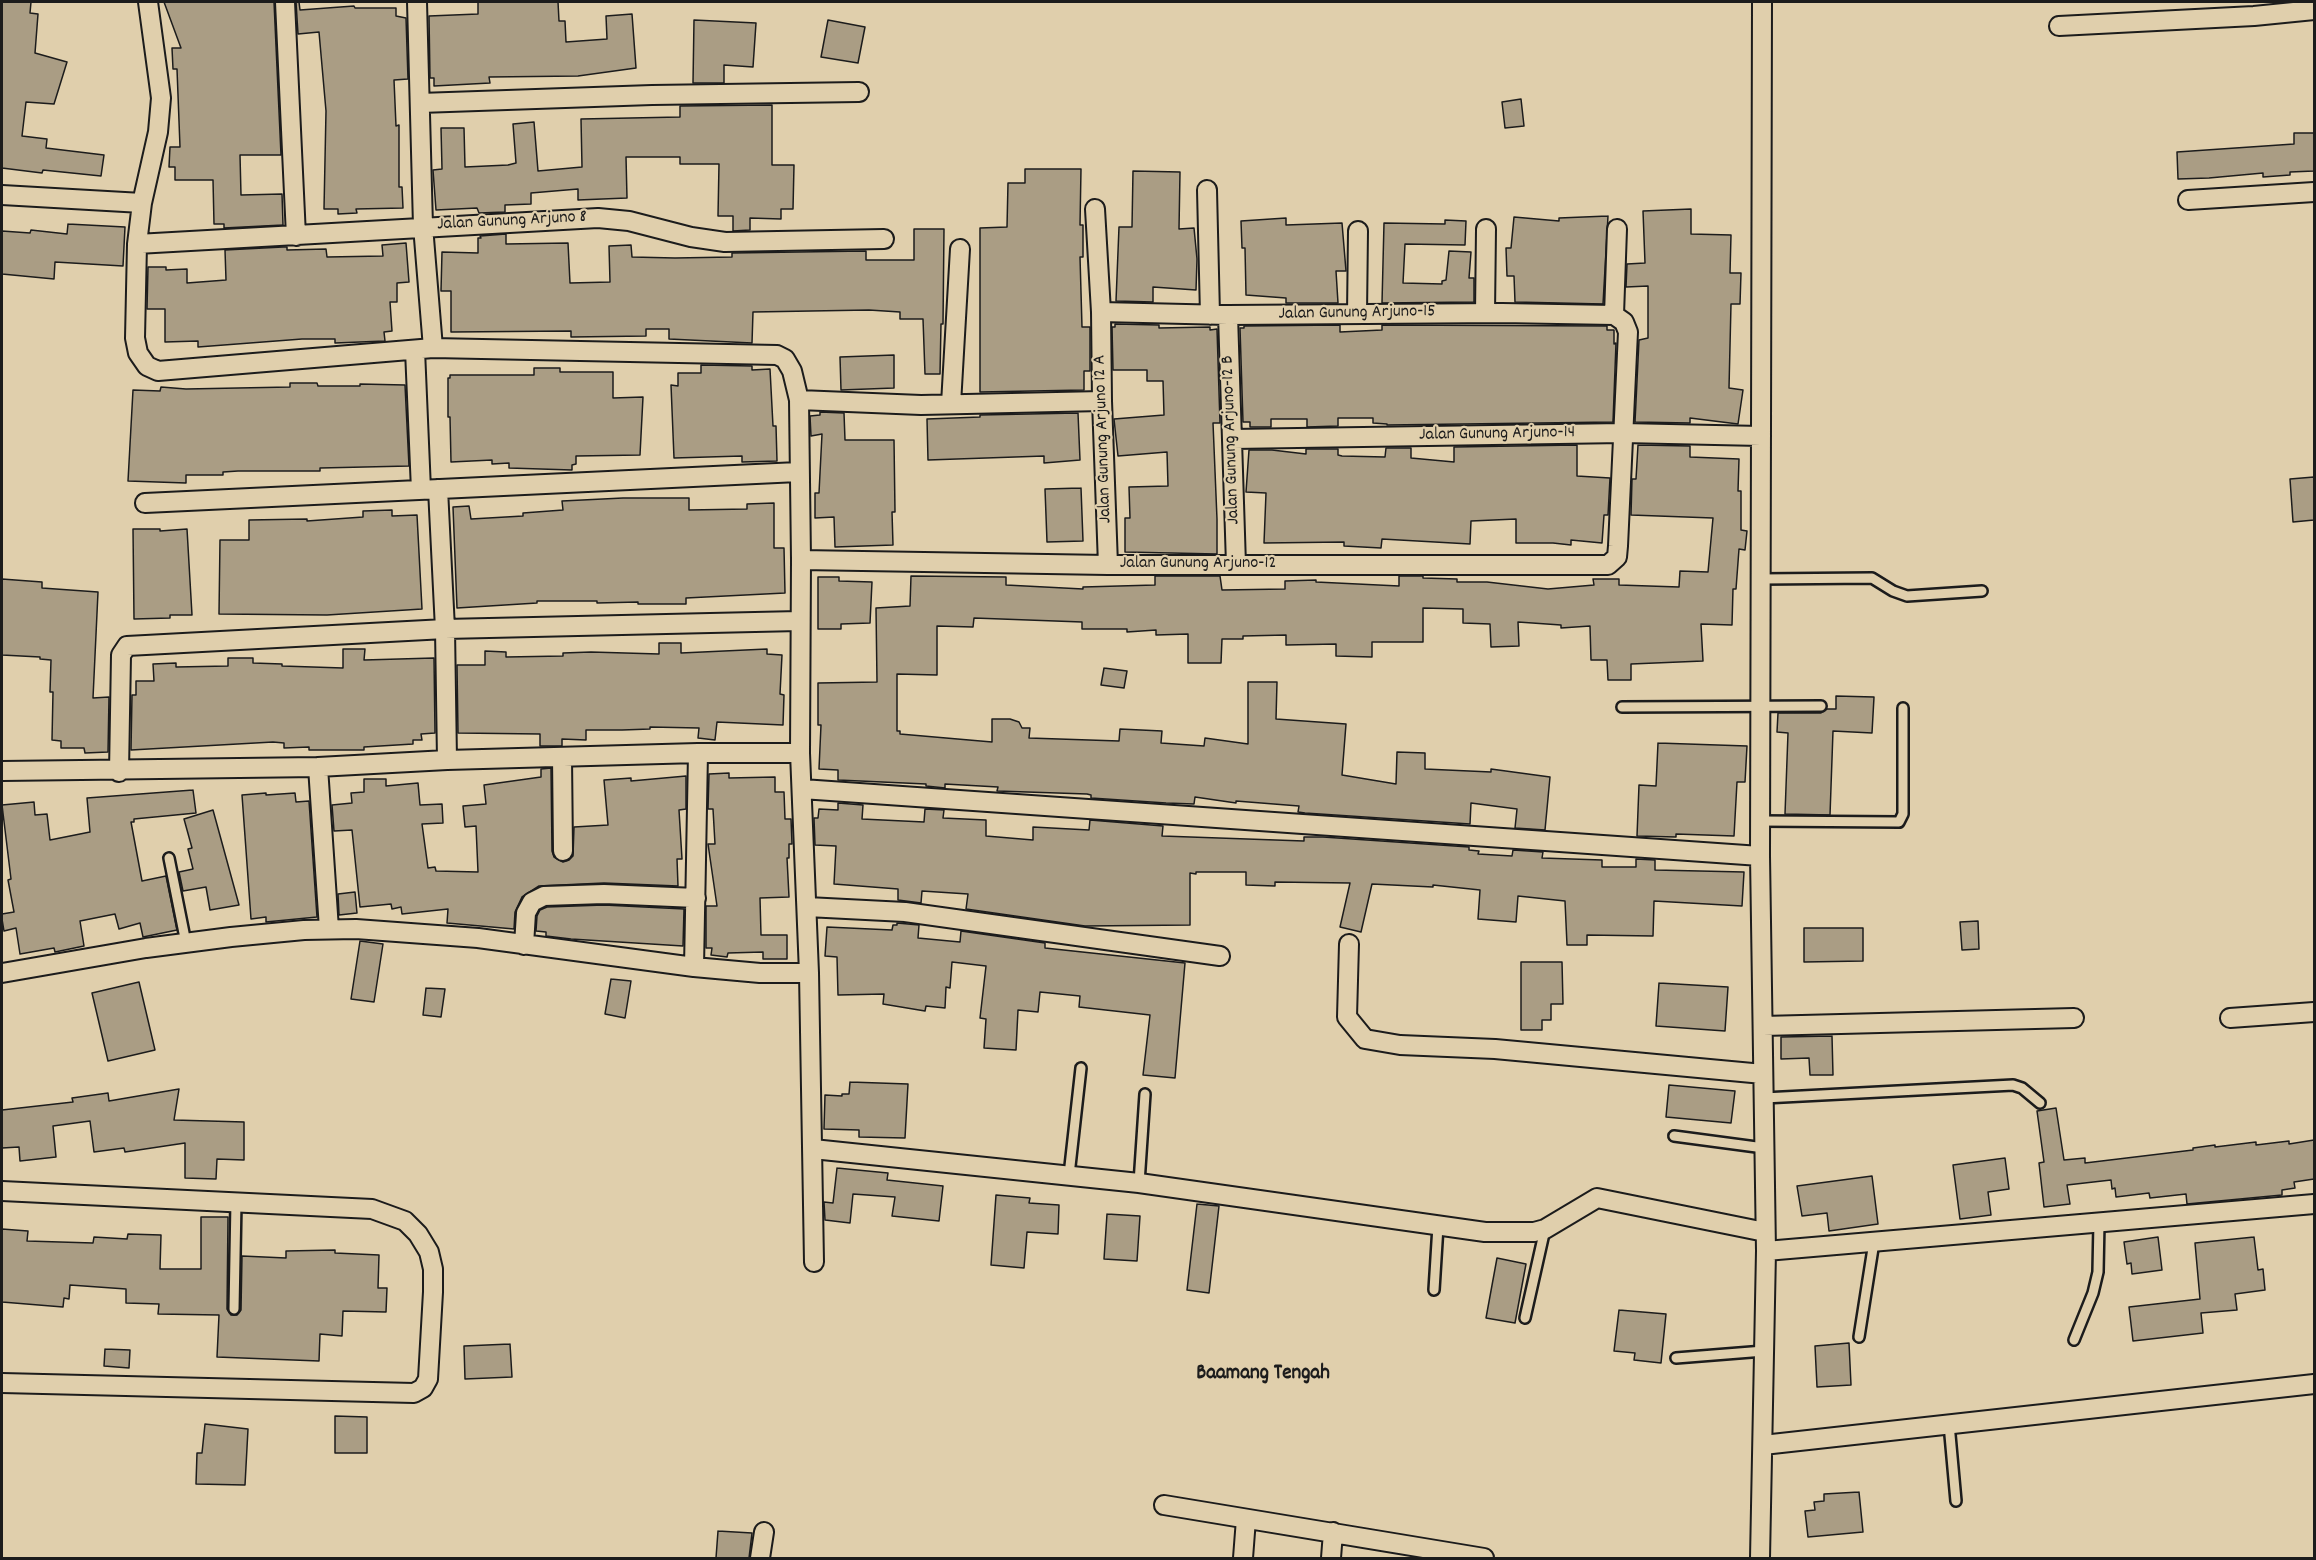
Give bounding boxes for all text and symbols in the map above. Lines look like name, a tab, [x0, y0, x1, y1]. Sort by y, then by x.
street label: Jalan Gunung Arjuno 8	[437, 207, 587, 237]
street label: Jalan Gunung Arjuno-15	[1278, 302, 1436, 326]
street label: Jalan Gunung Arjuno 12 A	[1090, 354, 1118, 524]
street label: Jalan Gunung Arjuno-12 B	[1218, 355, 1246, 525]
street label: Jalan Gunung Arjuno-14	[1419, 423, 1575, 447]
street label: Jalan Gunung Arjuno-12	[1120, 554, 1276, 576]
district label: Baamang Tengah	[1196, 1362, 1330, 1388]

